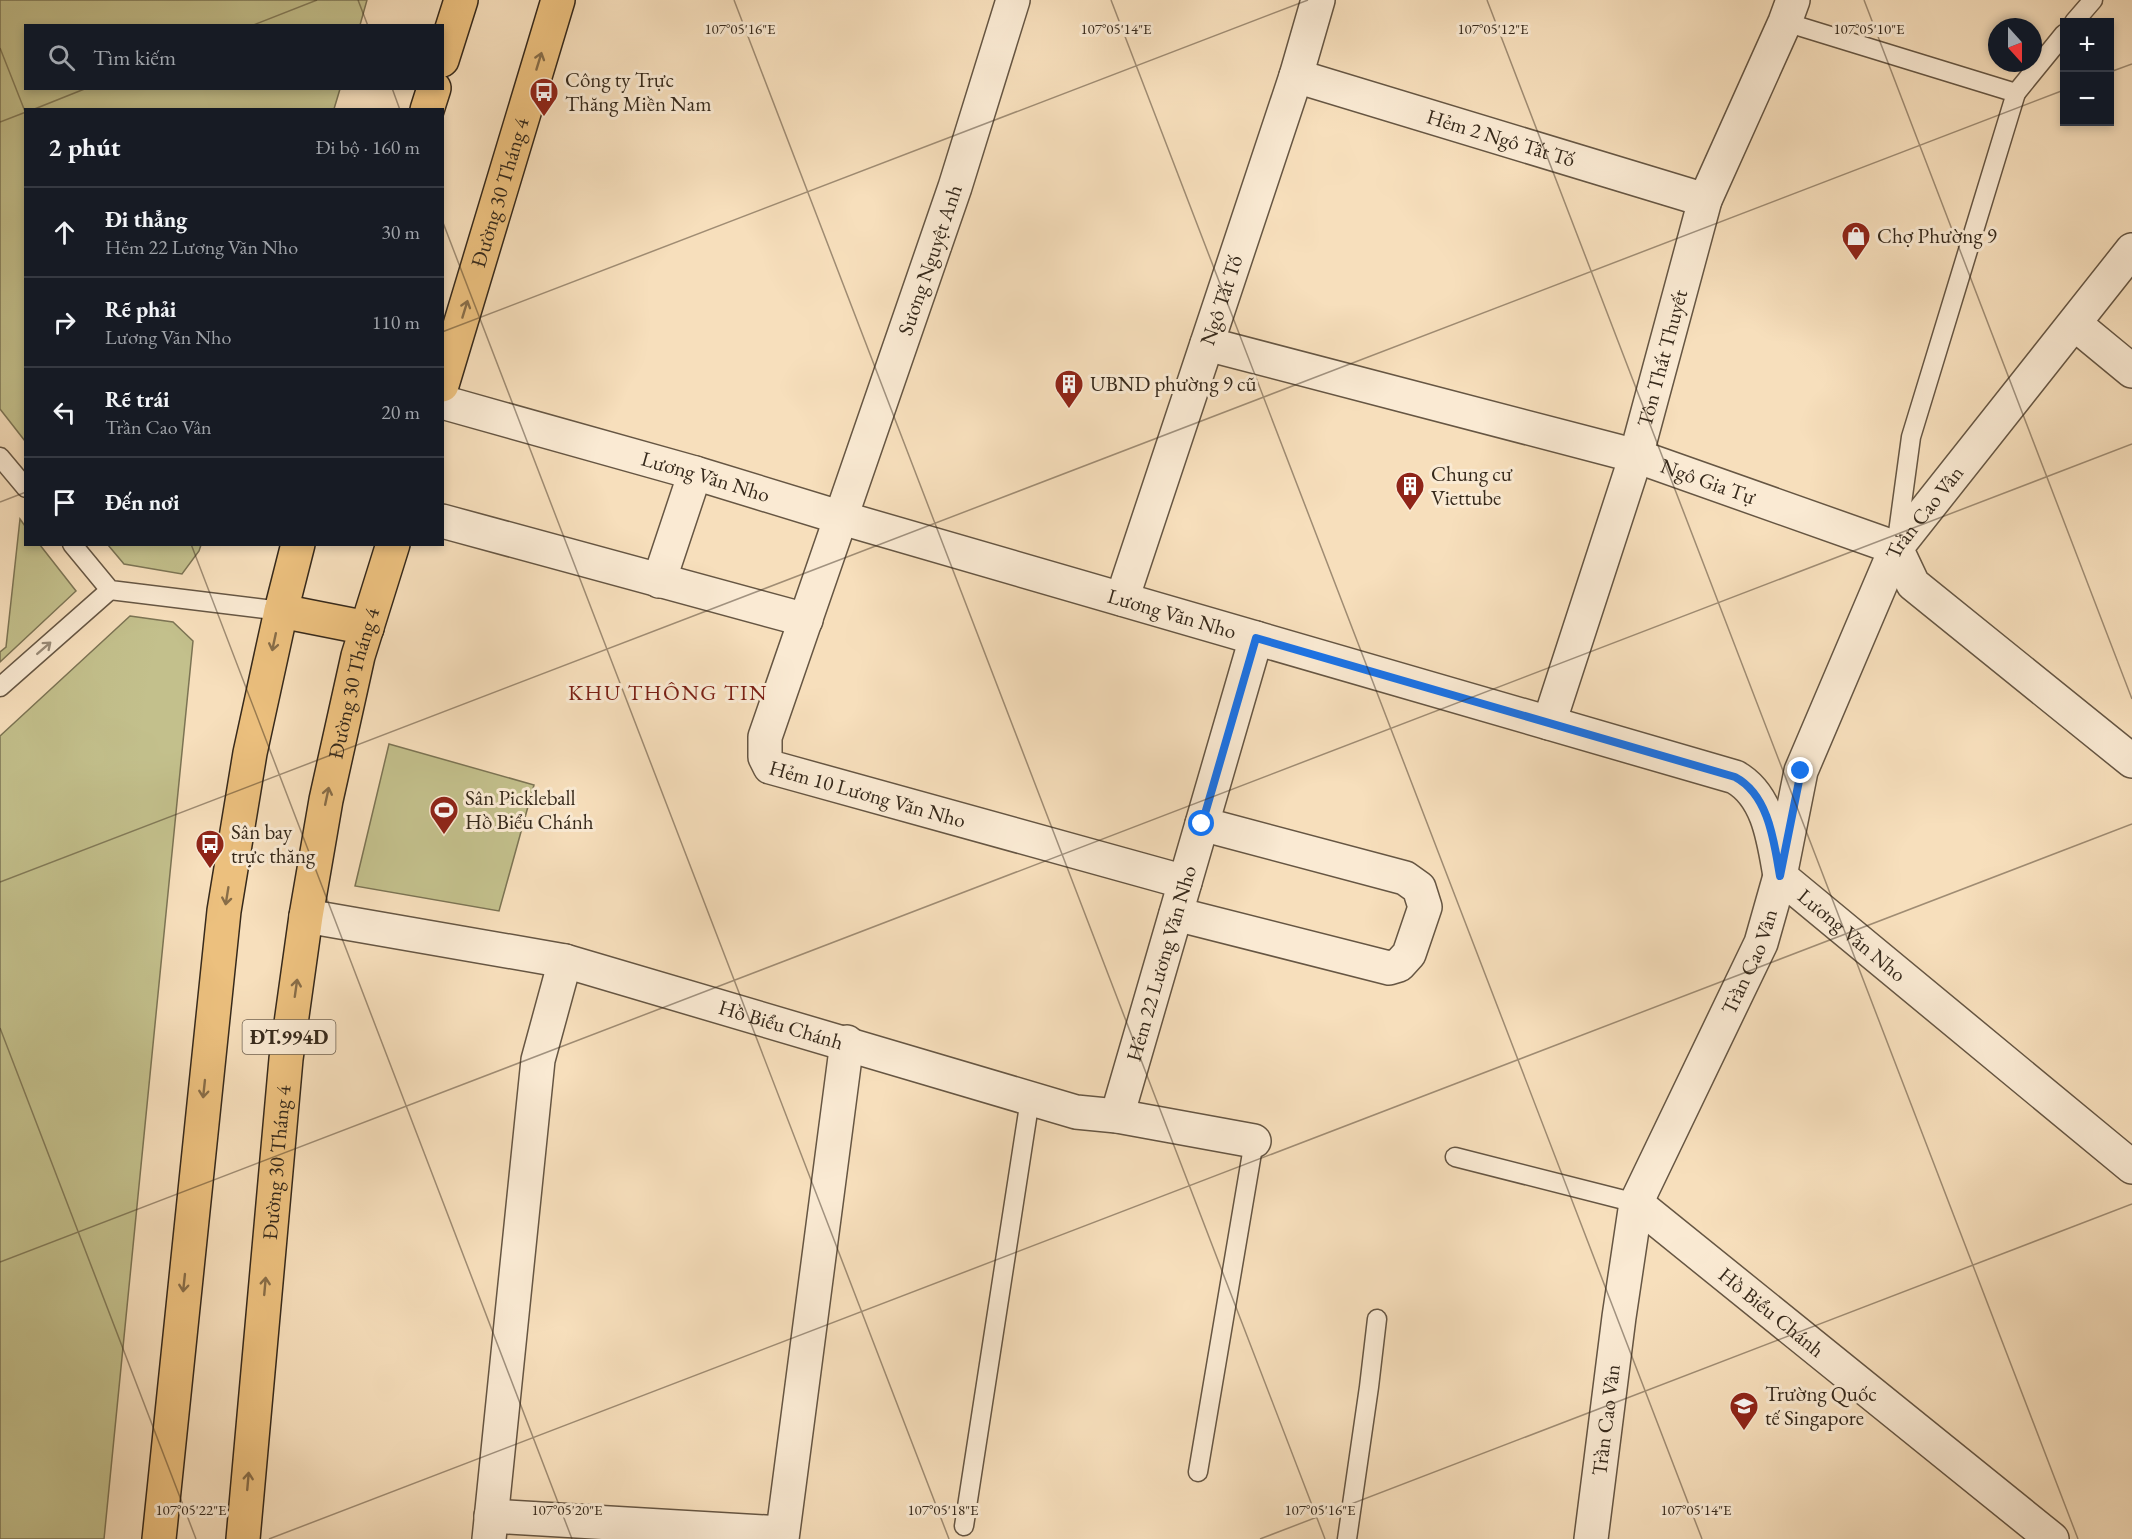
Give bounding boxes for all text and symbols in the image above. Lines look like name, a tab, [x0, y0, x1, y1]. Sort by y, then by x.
north arrow	[1988, 18, 2042, 72]
map controls	[2060, 18, 2114, 126]
button: +	[2060, 18, 2114, 72]
text: 107°05'16"E	[704, 19, 776, 38]
text: 107°05'14"E	[1080, 19, 1152, 38]
text: 107°05'12"E	[1457, 19, 1529, 38]
text: 107°05'10"E	[1833, 19, 1905, 38]
search box	[24, 24, 444, 90]
icon: search	[45, 41, 78, 74]
text: Tìm kiếm	[93, 43, 176, 72]
one-way arrow	[535, 52, 546, 71]
place label: Công ty Trực Thăng Miền Nam	[565, 66, 712, 117]
button: −	[2060, 72, 2114, 126]
bus stop icon: Công ty Trực Thăng Miền Nam	[528, 76, 560, 118]
street label: Hẻm 2 Ngô Tất Tố	[1423, 102, 1578, 173]
street label: Đường 30 Tháng 4	[464, 113, 535, 270]
text: 2 phút	[48, 130, 120, 164]
text: Đi bộ · 160 m	[315, 134, 420, 160]
street label: Sương Nguyệt Anh	[891, 181, 968, 339]
text: Đi thẳng	[105, 205, 187, 234]
icon: ahead	[48, 216, 81, 249]
text: 30 m	[381, 219, 420, 245]
shop icon: Chợ Phường 9	[1840, 220, 1872, 262]
place label: Chợ Phường 9	[1877, 222, 1997, 249]
text: Hẻm 22 Lương Văn Nho	[105, 234, 298, 260]
street label: Ngô Tất Tố	[1193, 251, 1249, 349]
street label: Tôn Thất Thuyết	[1630, 286, 1693, 430]
text: Rẽ phải	[105, 295, 176, 324]
one-way arrow	[460, 300, 471, 319]
icon: right	[48, 306, 81, 339]
text: 110 m	[372, 309, 420, 335]
text: Lương Văn Nho	[105, 324, 231, 350]
building icon: UBND phường 9 cũ	[1053, 368, 1085, 410]
place label: UBND phường 9 cũ	[1090, 370, 1257, 397]
text: Rẽ trái	[105, 385, 170, 414]
icon: left	[48, 396, 81, 429]
text: 20 m	[381, 399, 420, 425]
text: Trần Cao Vân	[105, 414, 212, 440]
street label: Lương Văn Nho	[638, 445, 773, 508]
street label: Ngô Gia Tự	[1657, 452, 1760, 510]
place label: Chung cư Viettube	[1431, 460, 1513, 511]
street label: Trần Cao Vân	[1879, 460, 1969, 563]
building icon: Chung cư Viettube	[1394, 470, 1426, 512]
icon: arrive	[48, 486, 81, 519]
text: Đến nơi	[105, 488, 180, 517]
street label: Lương Văn Nho	[1105, 582, 1240, 645]
street label: Đường 30 Tháng 4	[322, 603, 386, 761]
one-way arrow	[268, 632, 279, 651]
one-way arrow	[36, 641, 51, 655]
district label: KHU THÔNG TIN	[568, 678, 768, 707]
street label: Hẻm 10 Lương Văn Nho	[766, 753, 969, 834]
route end	[1787, 757, 1813, 783]
place label: Sân Pickleball Hồ Biểu Chánh	[465, 784, 594, 835]
one-way arrow	[322, 786, 333, 806]
sports icon: Sân Pickleball Hồ Biểu Chánh	[428, 794, 460, 836]
route start	[1188, 810, 1214, 836]
place label: Sân bay trực thăng	[231, 818, 316, 869]
bus stop icon: Sân bay trực thăng	[194, 828, 226, 870]
street label: Hẻm 22 Lương Văn Nho	[1120, 862, 1202, 1064]
street label: Lương Văn Nho	[1792, 882, 1912, 988]
one-way arrow	[221, 885, 232, 905]
street label: Trần Cao Vân	[1715, 906, 1783, 1019]
one-way arrow	[290, 979, 301, 999]
street label: Hồ Biểu Chánh	[716, 993, 847, 1056]
road number: ĐT.994D	[242, 1020, 336, 1054]
one-way arrow	[198, 1079, 209, 1099]
street label: Đường 30 Tháng 4	[256, 1083, 297, 1241]
street label: Hồ Biểu Chánh	[1713, 1261, 1830, 1363]
one-way arrow	[178, 1273, 189, 1293]
one-way arrow	[260, 1277, 271, 1297]
street label: Trần Cao Vân	[1585, 1363, 1626, 1477]
place label: Trường Quốc tế Singapore	[1765, 1380, 1877, 1431]
school or university icon: Trường Quốc tế Singapore	[1728, 1390, 1760, 1432]
one-way arrow	[243, 1471, 254, 1491]
text: 107°05'22"E	[155, 1500, 227, 1519]
text: 107°05'20"E	[531, 1500, 603, 1519]
text: 107°05'18"E	[907, 1500, 979, 1519]
text: 107°05'16"E	[1284, 1500, 1356, 1519]
text: 107°05'14"E	[1660, 1500, 1732, 1519]

